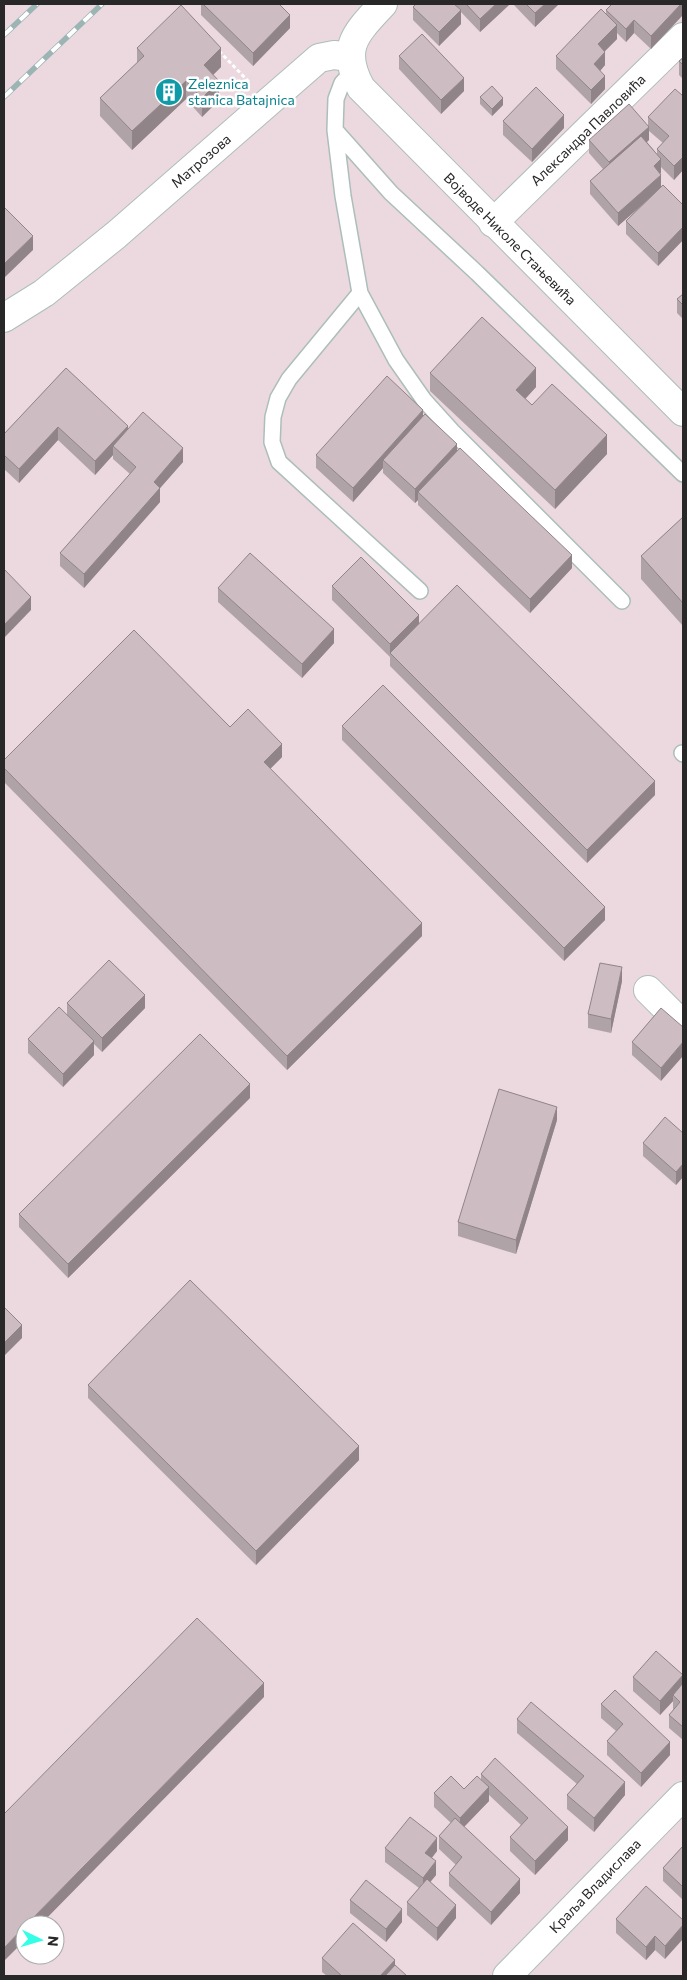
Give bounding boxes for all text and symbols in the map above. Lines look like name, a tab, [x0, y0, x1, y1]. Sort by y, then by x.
street label: Александра Павловића	[527, 70, 649, 189]
place label: Zeleznica stanica Batajnica	[188, 75, 295, 108]
building icon: Zeleznica stanica Batajnica	[154, 77, 184, 107]
street label: Матрозова	[167, 130, 234, 191]
street label: Војводе Николе Стањевића	[441, 169, 580, 308]
street label: Краља Владислава	[545, 1835, 644, 1936]
north arrow	[15, 1915, 65, 1965]
text: N	[45, 1935, 62, 1947]

